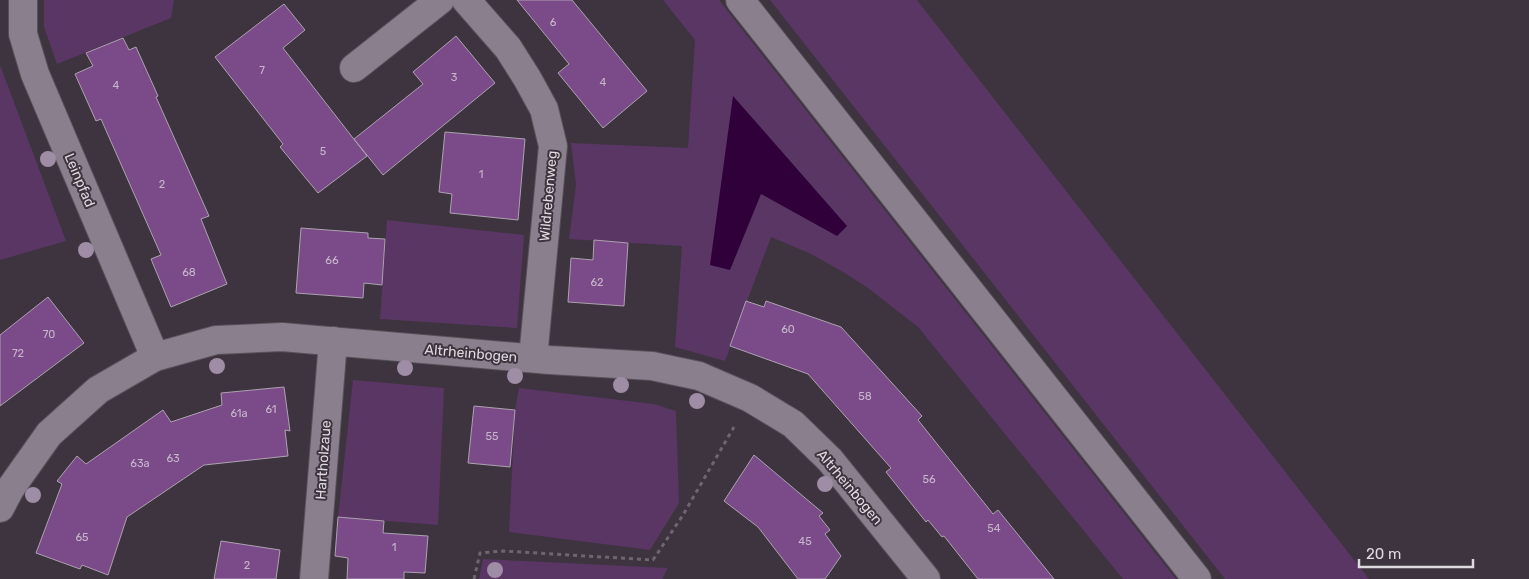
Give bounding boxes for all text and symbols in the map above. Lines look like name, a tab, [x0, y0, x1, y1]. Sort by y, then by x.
house number: 6	[550, 16, 557, 29]
house number: 7	[259, 64, 265, 77]
house number: 3	[451, 71, 458, 84]
house number: 4	[600, 76, 607, 89]
house number: 4	[113, 79, 120, 92]
house number: 5	[320, 145, 327, 158]
street label: Wildrebenweg	[536, 150, 561, 242]
street label: Leinpfad	[61, 151, 99, 210]
house number: 1	[479, 168, 483, 181]
house number: 2	[159, 178, 165, 191]
house number: 66	[325, 254, 339, 267]
house number: 68	[182, 266, 196, 279]
house number: 62	[590, 276, 604, 289]
house number: 60	[781, 323, 795, 336]
house number: 70	[43, 328, 55, 341]
street label: Altrheinbogen	[424, 341, 518, 366]
house number: 72	[12, 347, 24, 360]
house number: 58	[858, 390, 872, 403]
house number: 61	[265, 403, 277, 416]
house number: 61a	[230, 407, 248, 420]
street label: Hartholzaue	[312, 420, 335, 500]
house number: 55	[485, 430, 499, 443]
street label: Altrheinbogen	[813, 446, 886, 528]
house number: 63	[166, 452, 180, 465]
house number: 63a	[130, 457, 150, 470]
house number: 56	[922, 473, 936, 486]
house number: 54	[987, 522, 1001, 535]
house number: 65	[75, 531, 89, 544]
house number: 45	[798, 535, 812, 548]
scale bar	[1359, 536, 1473, 568]
house number: 1	[392, 541, 396, 554]
text: 20 m	[1366, 545, 1401, 563]
house number: 2	[244, 559, 250, 572]

